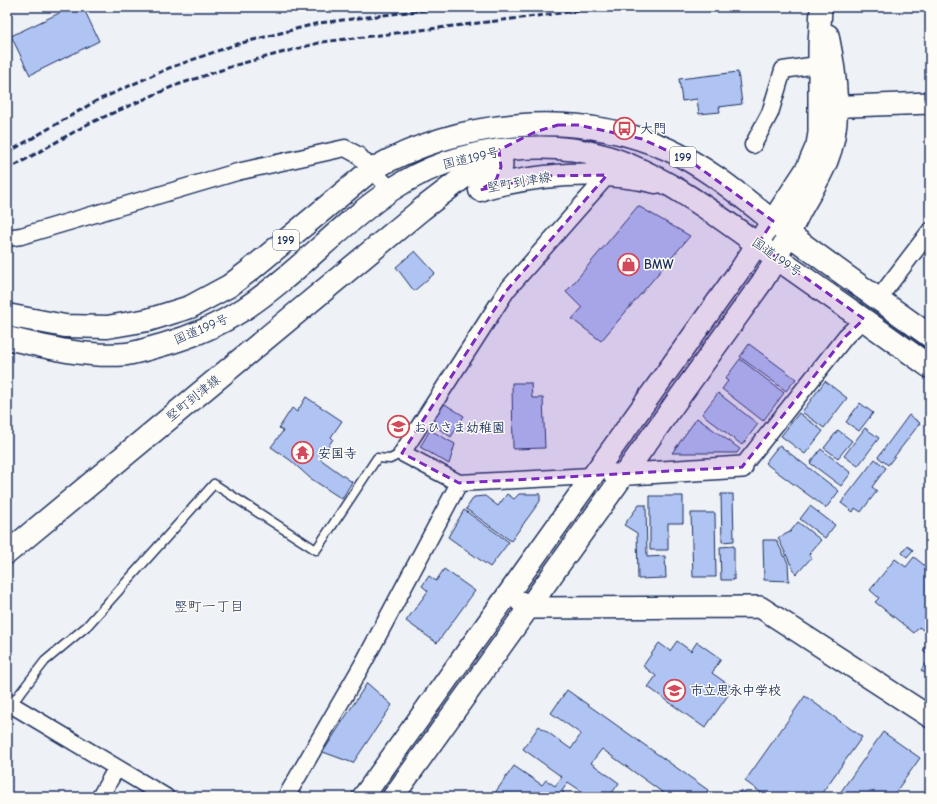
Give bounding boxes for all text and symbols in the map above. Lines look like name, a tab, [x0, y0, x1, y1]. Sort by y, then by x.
bus stop icon: 大門	[611, 115, 637, 141]
place label: 大門	[640, 121, 666, 136]
street label: 国道199号	[441, 144, 501, 172]
road number: 199	[670, 147, 696, 167]
street label: 堅町到津線	[486, 169, 553, 195]
road number: 199	[273, 230, 299, 250]
street label: 国道199号	[749, 234, 805, 280]
shop icon: BMW	[615, 251, 641, 277]
place label: BMW	[644, 257, 673, 272]
street label: 国道199号	[171, 311, 231, 347]
street label: 堅町到津線	[163, 371, 224, 424]
school or university icon: おひさま幼稚園	[385, 414, 411, 440]
place label: おひさま幼稚園	[414, 420, 505, 435]
temple icon: 安国寺	[289, 440, 315, 466]
place label: 安国寺	[318, 446, 357, 461]
district label: 竪町一丁目	[174, 598, 244, 615]
school or university icon: 市立思永中学校	[662, 677, 688, 703]
place label: 市立思永中学校	[690, 683, 781, 698]

